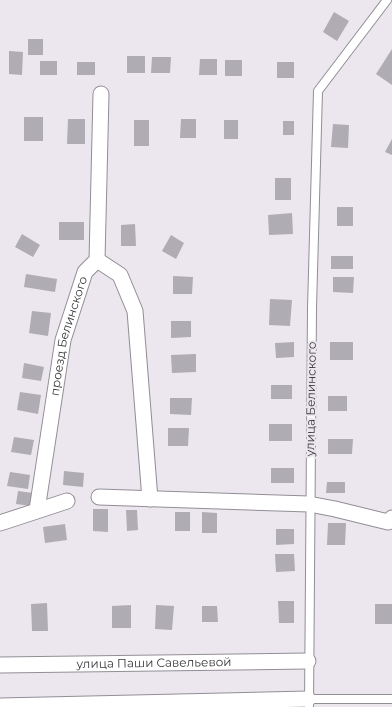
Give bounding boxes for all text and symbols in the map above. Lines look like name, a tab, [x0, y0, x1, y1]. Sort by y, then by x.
street label: проезд Белинского	[47, 274, 90, 397]
street label: улица Белинского	[302, 341, 319, 457]
street label: улица Паши Савельевой	[75, 654, 232, 671]

